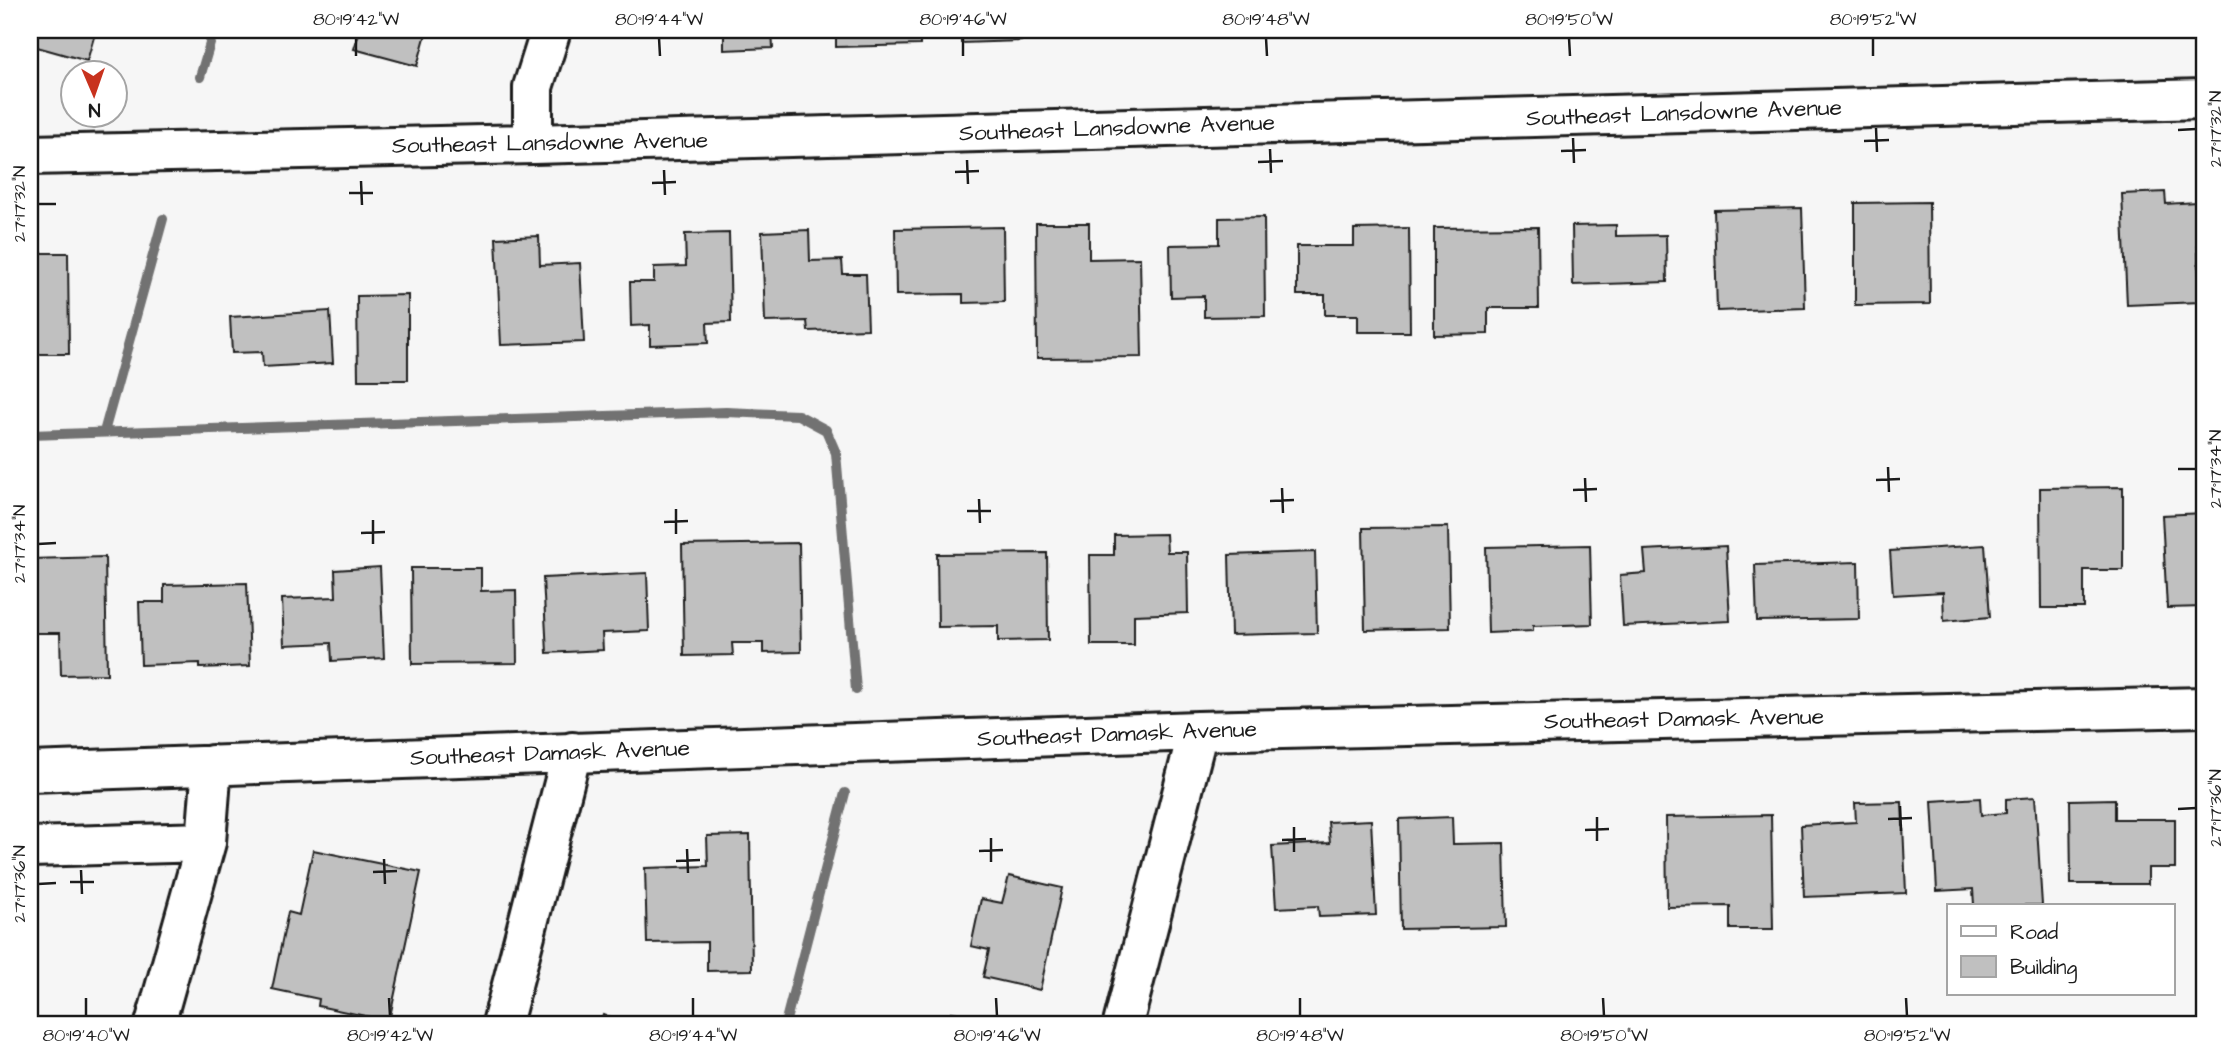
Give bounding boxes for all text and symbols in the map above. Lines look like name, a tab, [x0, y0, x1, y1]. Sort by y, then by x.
text: 80°19'42"W	[313, 7, 399, 32]
text: 80°19'44"W	[615, 7, 703, 32]
text: 80°19'46"W	[919, 7, 1007, 32]
text: 80°19'48"W	[1222, 7, 1310, 32]
text: 80°19'50"W	[1525, 7, 1613, 32]
text: 80°19'52"W	[1830, 7, 1916, 32]
north arrow	[60, 60, 130, 130]
street label: Southeast Lansdowne Avenue	[1525, 91, 1843, 135]
text: 27°17'32"N	[2203, 91, 2228, 167]
text: N	[88, 96, 101, 123]
street label: Southeast Lansdowne Avenue	[958, 106, 1276, 150]
street label: Southeast Lansdowne Avenue	[392, 124, 708, 162]
text: 27°17'32"N	[7, 166, 32, 242]
text: 27°17'34"N	[2203, 430, 2228, 508]
text: 27°17'34"N	[7, 505, 32, 583]
street label: Southeast Damask Avenue	[1544, 701, 1824, 737]
street label: Southeast Damask Avenue	[976, 713, 1258, 755]
street label: Southeast Damask Avenue	[409, 732, 691, 774]
text: 27°17'36"N	[2203, 769, 2228, 847]
text: 27°17'36"N	[7, 845, 32, 923]
legend	[1947, 904, 2174, 995]
text: Road	[2010, 918, 2058, 947]
text: Building	[2010, 953, 2078, 984]
text: 80°19'40"W	[42, 1023, 130, 1048]
text: 80°19'42"W	[347, 1023, 433, 1048]
text: 80°19'44"W	[649, 1023, 737, 1048]
text: 80°19'46"W	[953, 1023, 1041, 1048]
text: 80°19'48"W	[1256, 1023, 1344, 1048]
text: 80°19'50"W	[1560, 1023, 1648, 1048]
text: 80°19'52"W	[1864, 1023, 1950, 1048]

